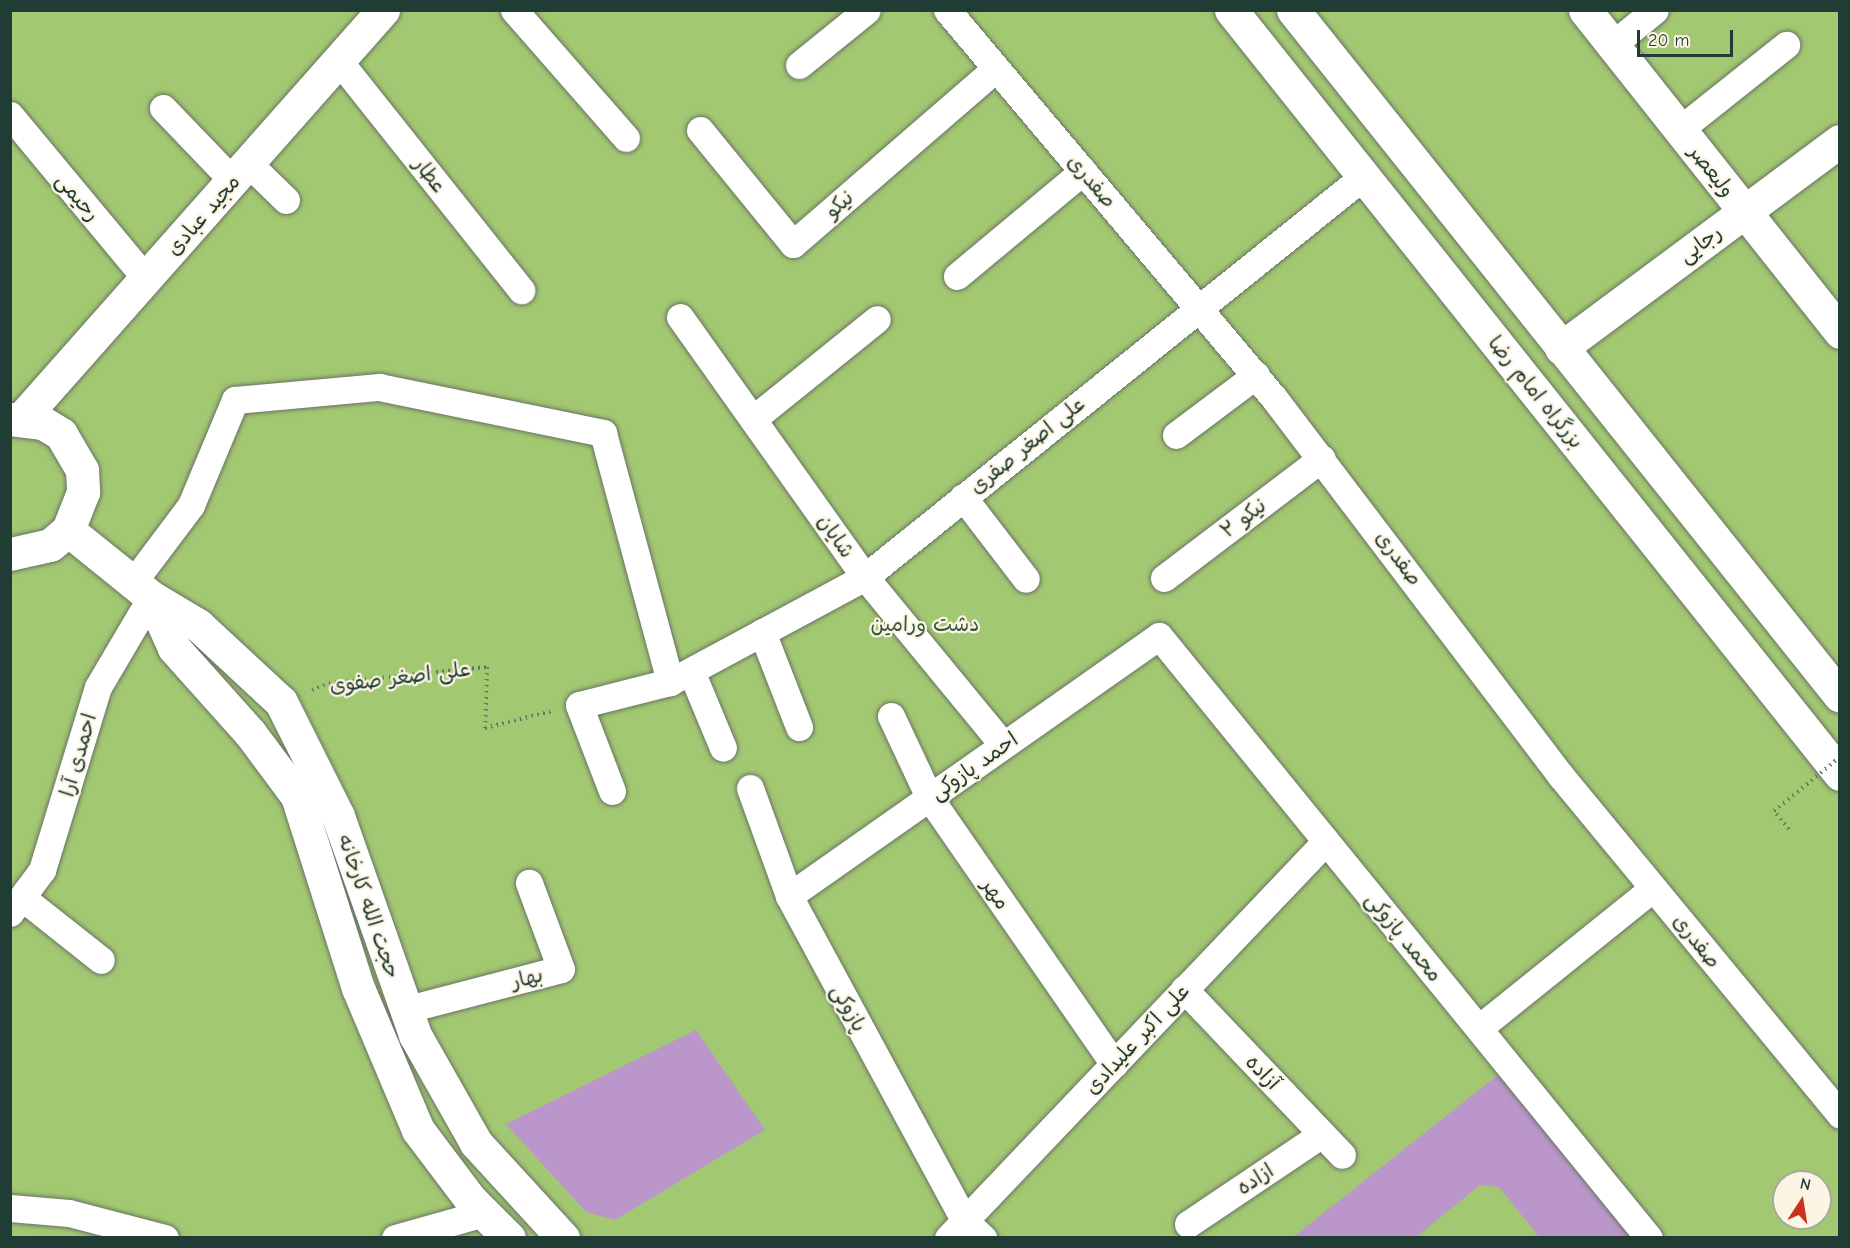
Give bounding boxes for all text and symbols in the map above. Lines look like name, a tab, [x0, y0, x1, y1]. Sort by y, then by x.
scale bar	[1640, 18, 1736, 56]
text: 20 m	[1648, 30, 1689, 51]
street label: ولیعصر	[1684, 140, 1740, 202]
street label: صفدری	[1062, 149, 1122, 213]
street label: عطار	[408, 152, 452, 198]
street label: رحیمی	[51, 168, 105, 226]
street label: مجید عبادی	[161, 169, 245, 261]
street label: نیکو	[820, 185, 858, 223]
street label: رجایی	[1673, 220, 1727, 268]
street label: بزرگراه امام رضا	[1483, 330, 1589, 454]
street label: علی اصغر صفری	[964, 391, 1090, 499]
street label: نیکو ۲	[1215, 493, 1271, 543]
street label: شایان	[812, 509, 860, 563]
street label: صفدری	[1370, 525, 1428, 591]
park label: دشت ورامین	[871, 611, 979, 637]
street label: علی اصغر صفوی	[328, 656, 472, 698]
street label: احمدی آرا	[54, 711, 102, 799]
street label: احمد پازوکی	[925, 727, 1023, 805]
street label: حجت الله کارخانه	[332, 830, 406, 982]
street label: مهر	[977, 874, 1015, 914]
street label: محمد پازوکی	[1360, 887, 1448, 987]
street label: صفدری	[1668, 909, 1726, 973]
street label: بهار	[508, 962, 546, 994]
street label: علی اکبر علیدادی	[1079, 978, 1195, 1100]
street label: پازوکی	[826, 980, 872, 1036]
street label: آزاده	[1240, 1049, 1286, 1095]
street label: ازاده	[1232, 1158, 1278, 1200]
north arrow	[1772, 1170, 1832, 1230]
text: N	[1798, 1174, 1812, 1194]

